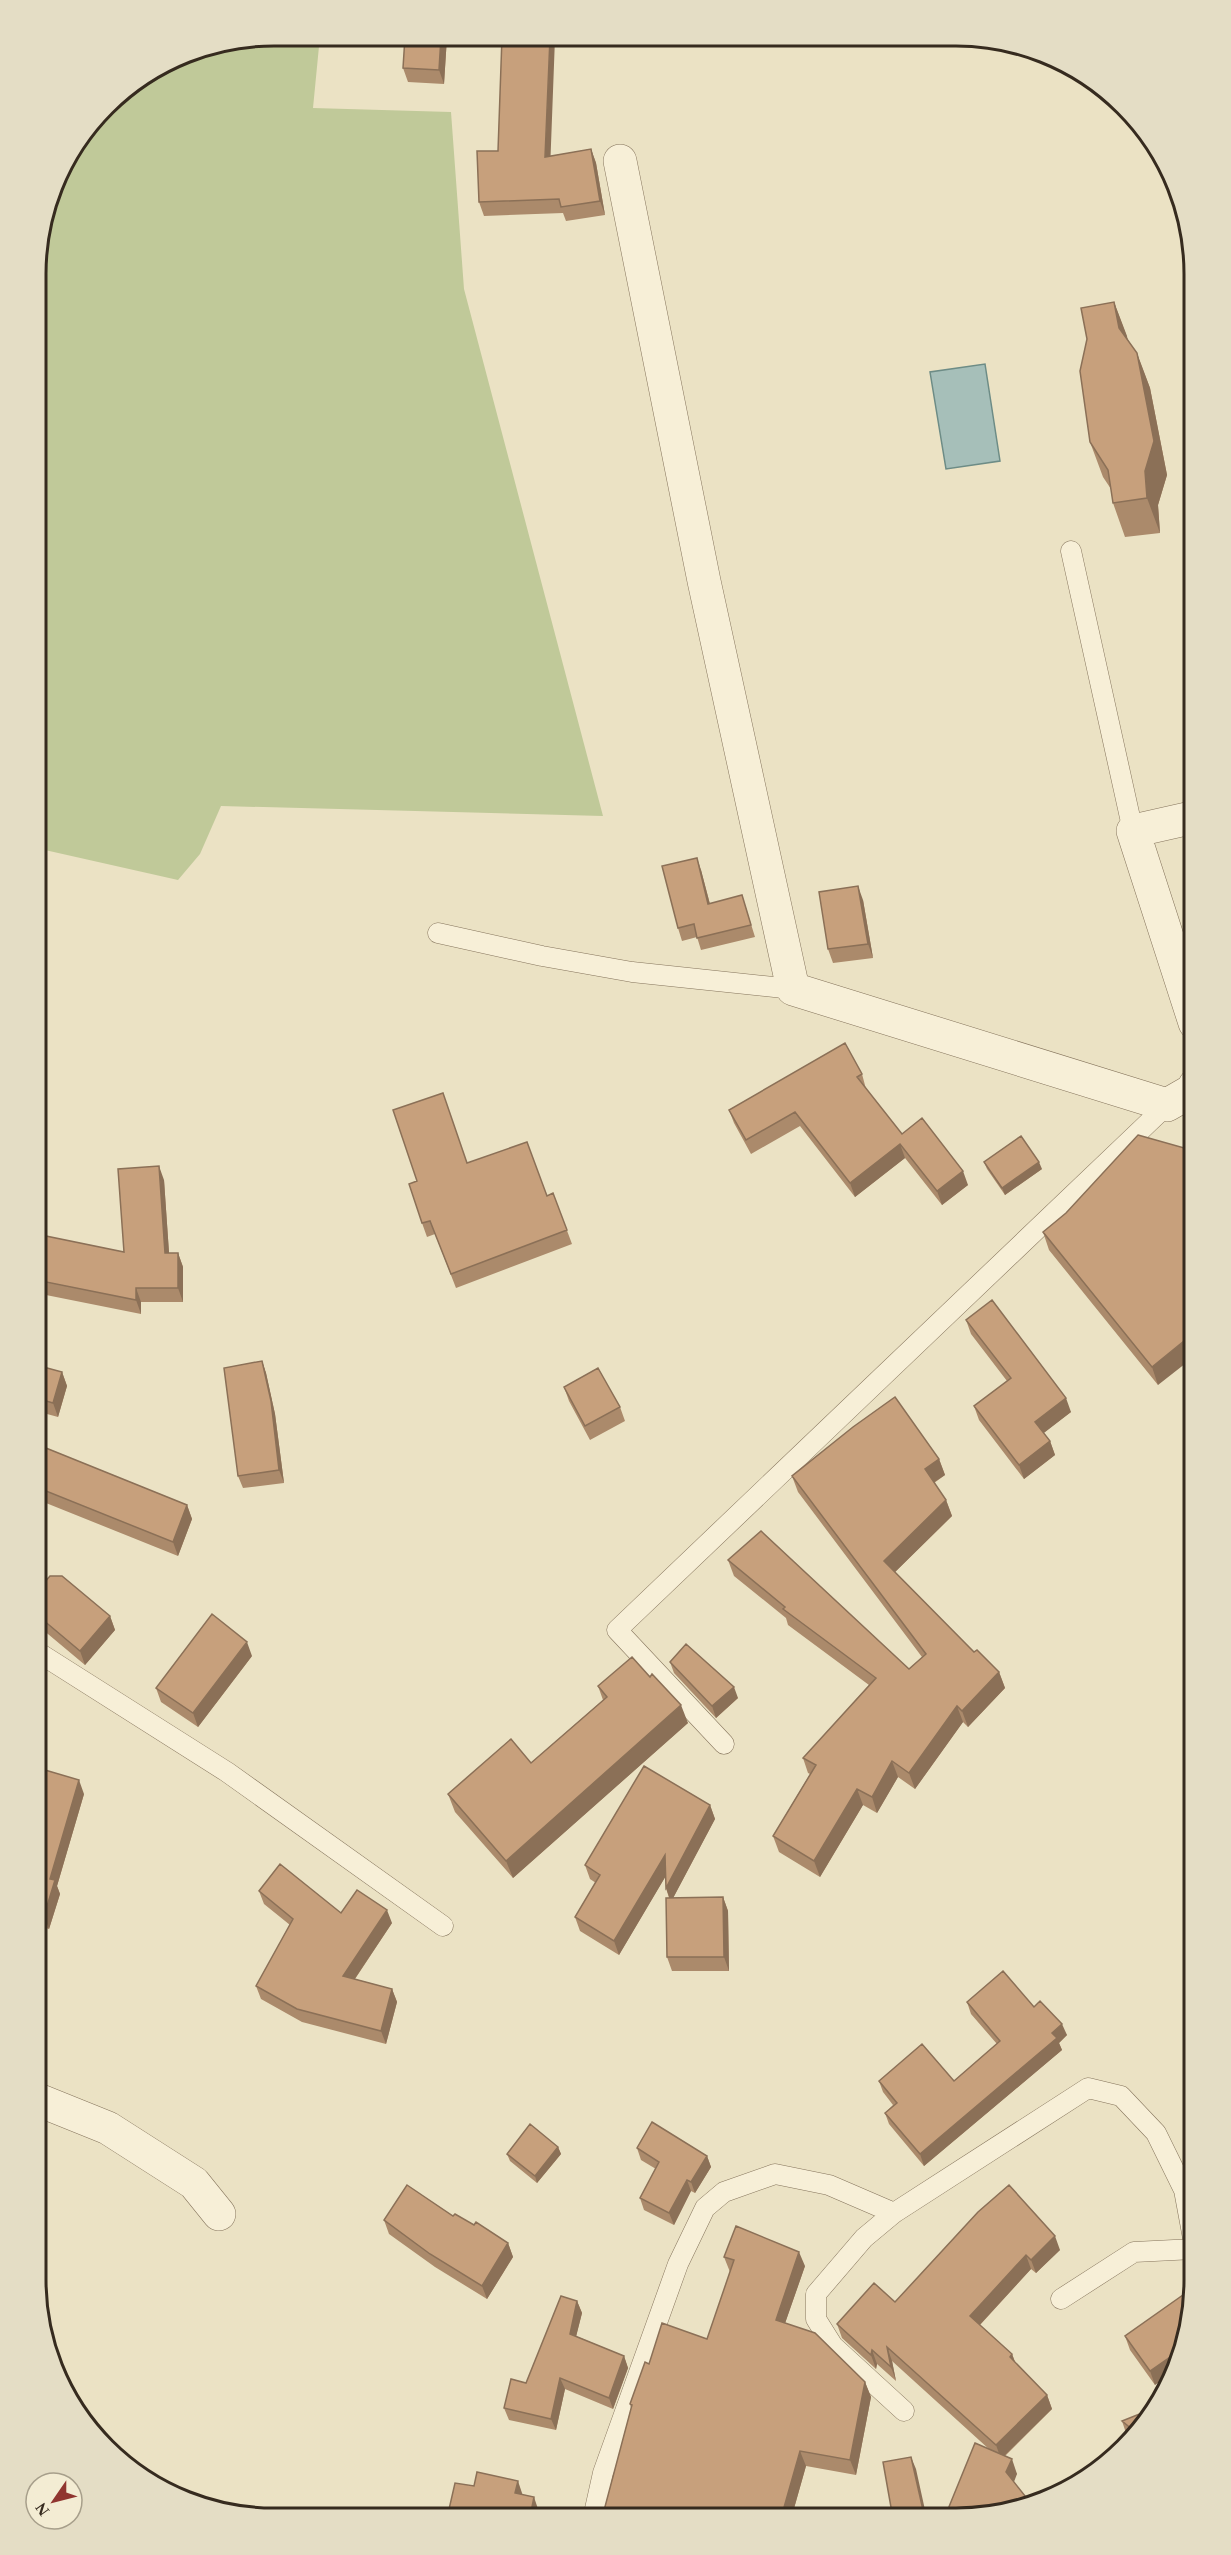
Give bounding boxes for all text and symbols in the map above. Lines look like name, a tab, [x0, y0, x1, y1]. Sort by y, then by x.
north arrow	[24, 2471, 84, 2531]
text: N	[32, 2499, 52, 2519]

